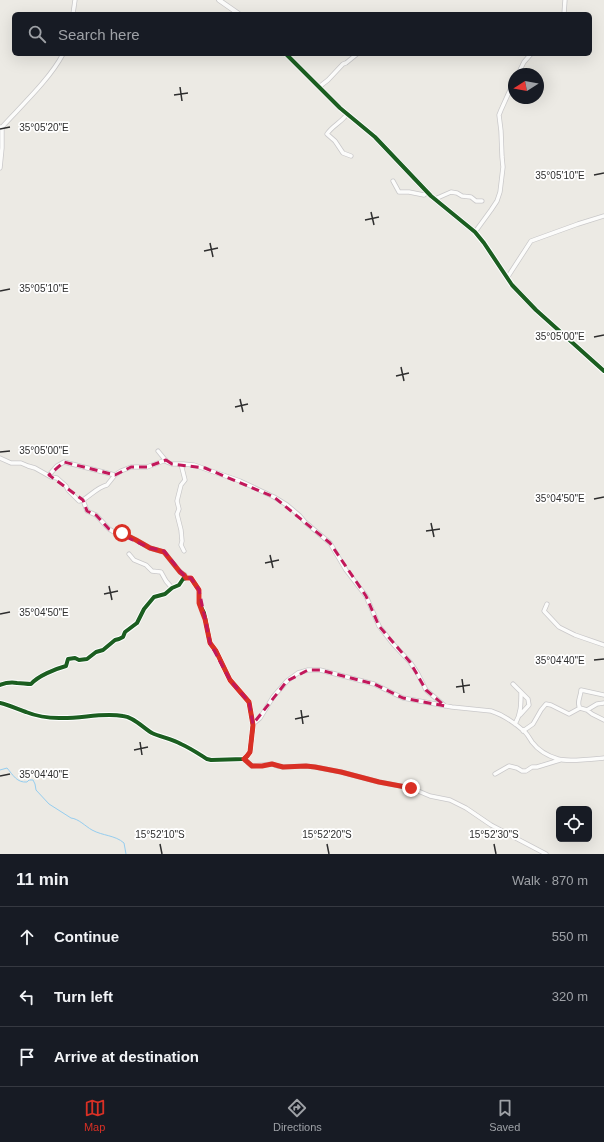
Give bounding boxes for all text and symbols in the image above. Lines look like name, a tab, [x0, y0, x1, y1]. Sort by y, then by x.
search box	[12, 12, 592, 56]
icon: search	[26, 23, 48, 45]
text: Search here	[58, 26, 140, 43]
north arrow	[508, 68, 544, 104]
text: 35°05'20"E	[19, 122, 69, 133]
text: 35°05'10"E	[535, 170, 585, 181]
text: 35°05'10"E	[19, 283, 69, 294]
text: 35°05'00"E	[535, 331, 585, 342]
text: 35°05'00"E	[19, 445, 69, 456]
text: 35°04'50"E	[535, 493, 585, 504]
route start	[113, 524, 131, 542]
text: 35°04'50"E	[19, 607, 69, 618]
text: 35°04'40"E	[535, 655, 585, 666]
text: 35°04'40"E	[19, 769, 69, 780]
route end	[402, 779, 420, 797]
map controls	[556, 806, 592, 842]
button: locate	[556, 806, 592, 842]
text: 15°52'10"S	[135, 829, 185, 840]
text: 15°52'20"S	[302, 829, 352, 840]
text: 15°52'30"S	[469, 829, 519, 840]
text: 11 min	[16, 870, 69, 889]
text: Walk · 870 m	[512, 873, 588, 888]
icon: ahead	[16, 926, 38, 948]
text: Continue	[54, 928, 119, 945]
text: 550 m	[552, 929, 588, 944]
icon: left	[16, 986, 38, 1008]
text: Turn left	[54, 988, 113, 1005]
text: 320 m	[552, 989, 588, 1004]
icon: arrive	[16, 1046, 38, 1068]
text: Arrive at destination	[54, 1048, 199, 1065]
tab: Map	[84, 1097, 106, 1133]
tab: Directions	[273, 1097, 322, 1133]
tab: Saved	[489, 1097, 520, 1133]

